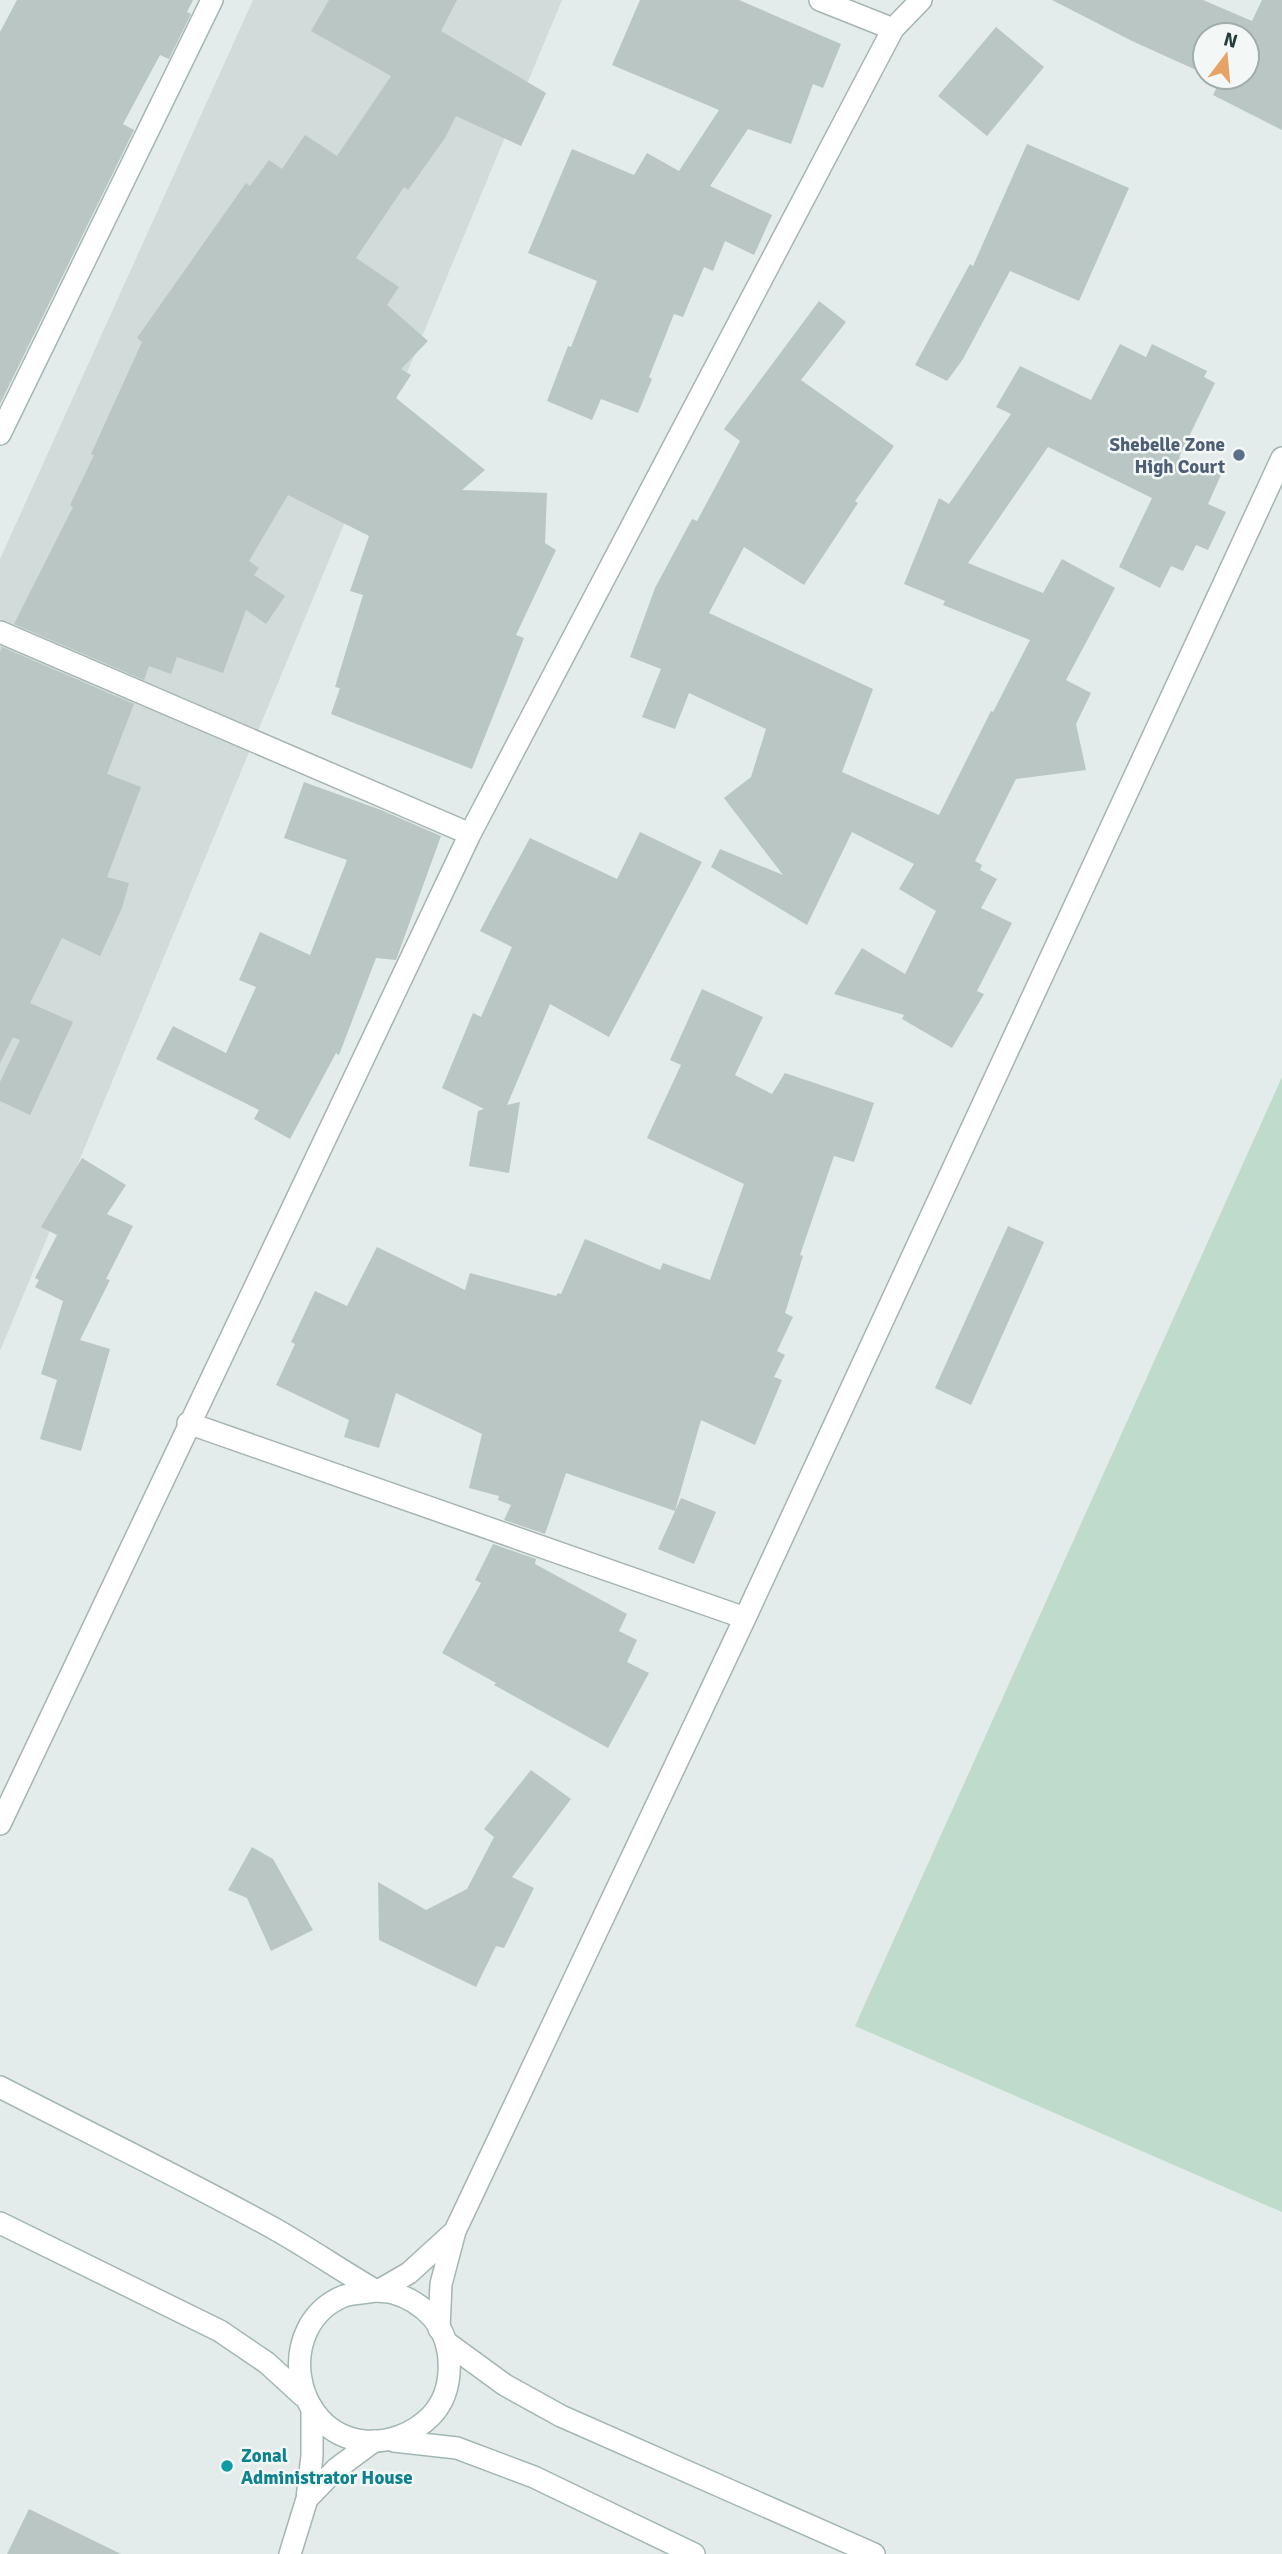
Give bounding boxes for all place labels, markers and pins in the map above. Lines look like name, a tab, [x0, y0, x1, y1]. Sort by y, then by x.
place label: Shebelle Zone High Court	[1109, 433, 1225, 479]
marker: Shebelle Zone High Court	[1231, 447, 1247, 463]
place label: Zonal Administrator House	[241, 2444, 413, 2490]
marker: Zonal Administrator House	[219, 2458, 235, 2474]

